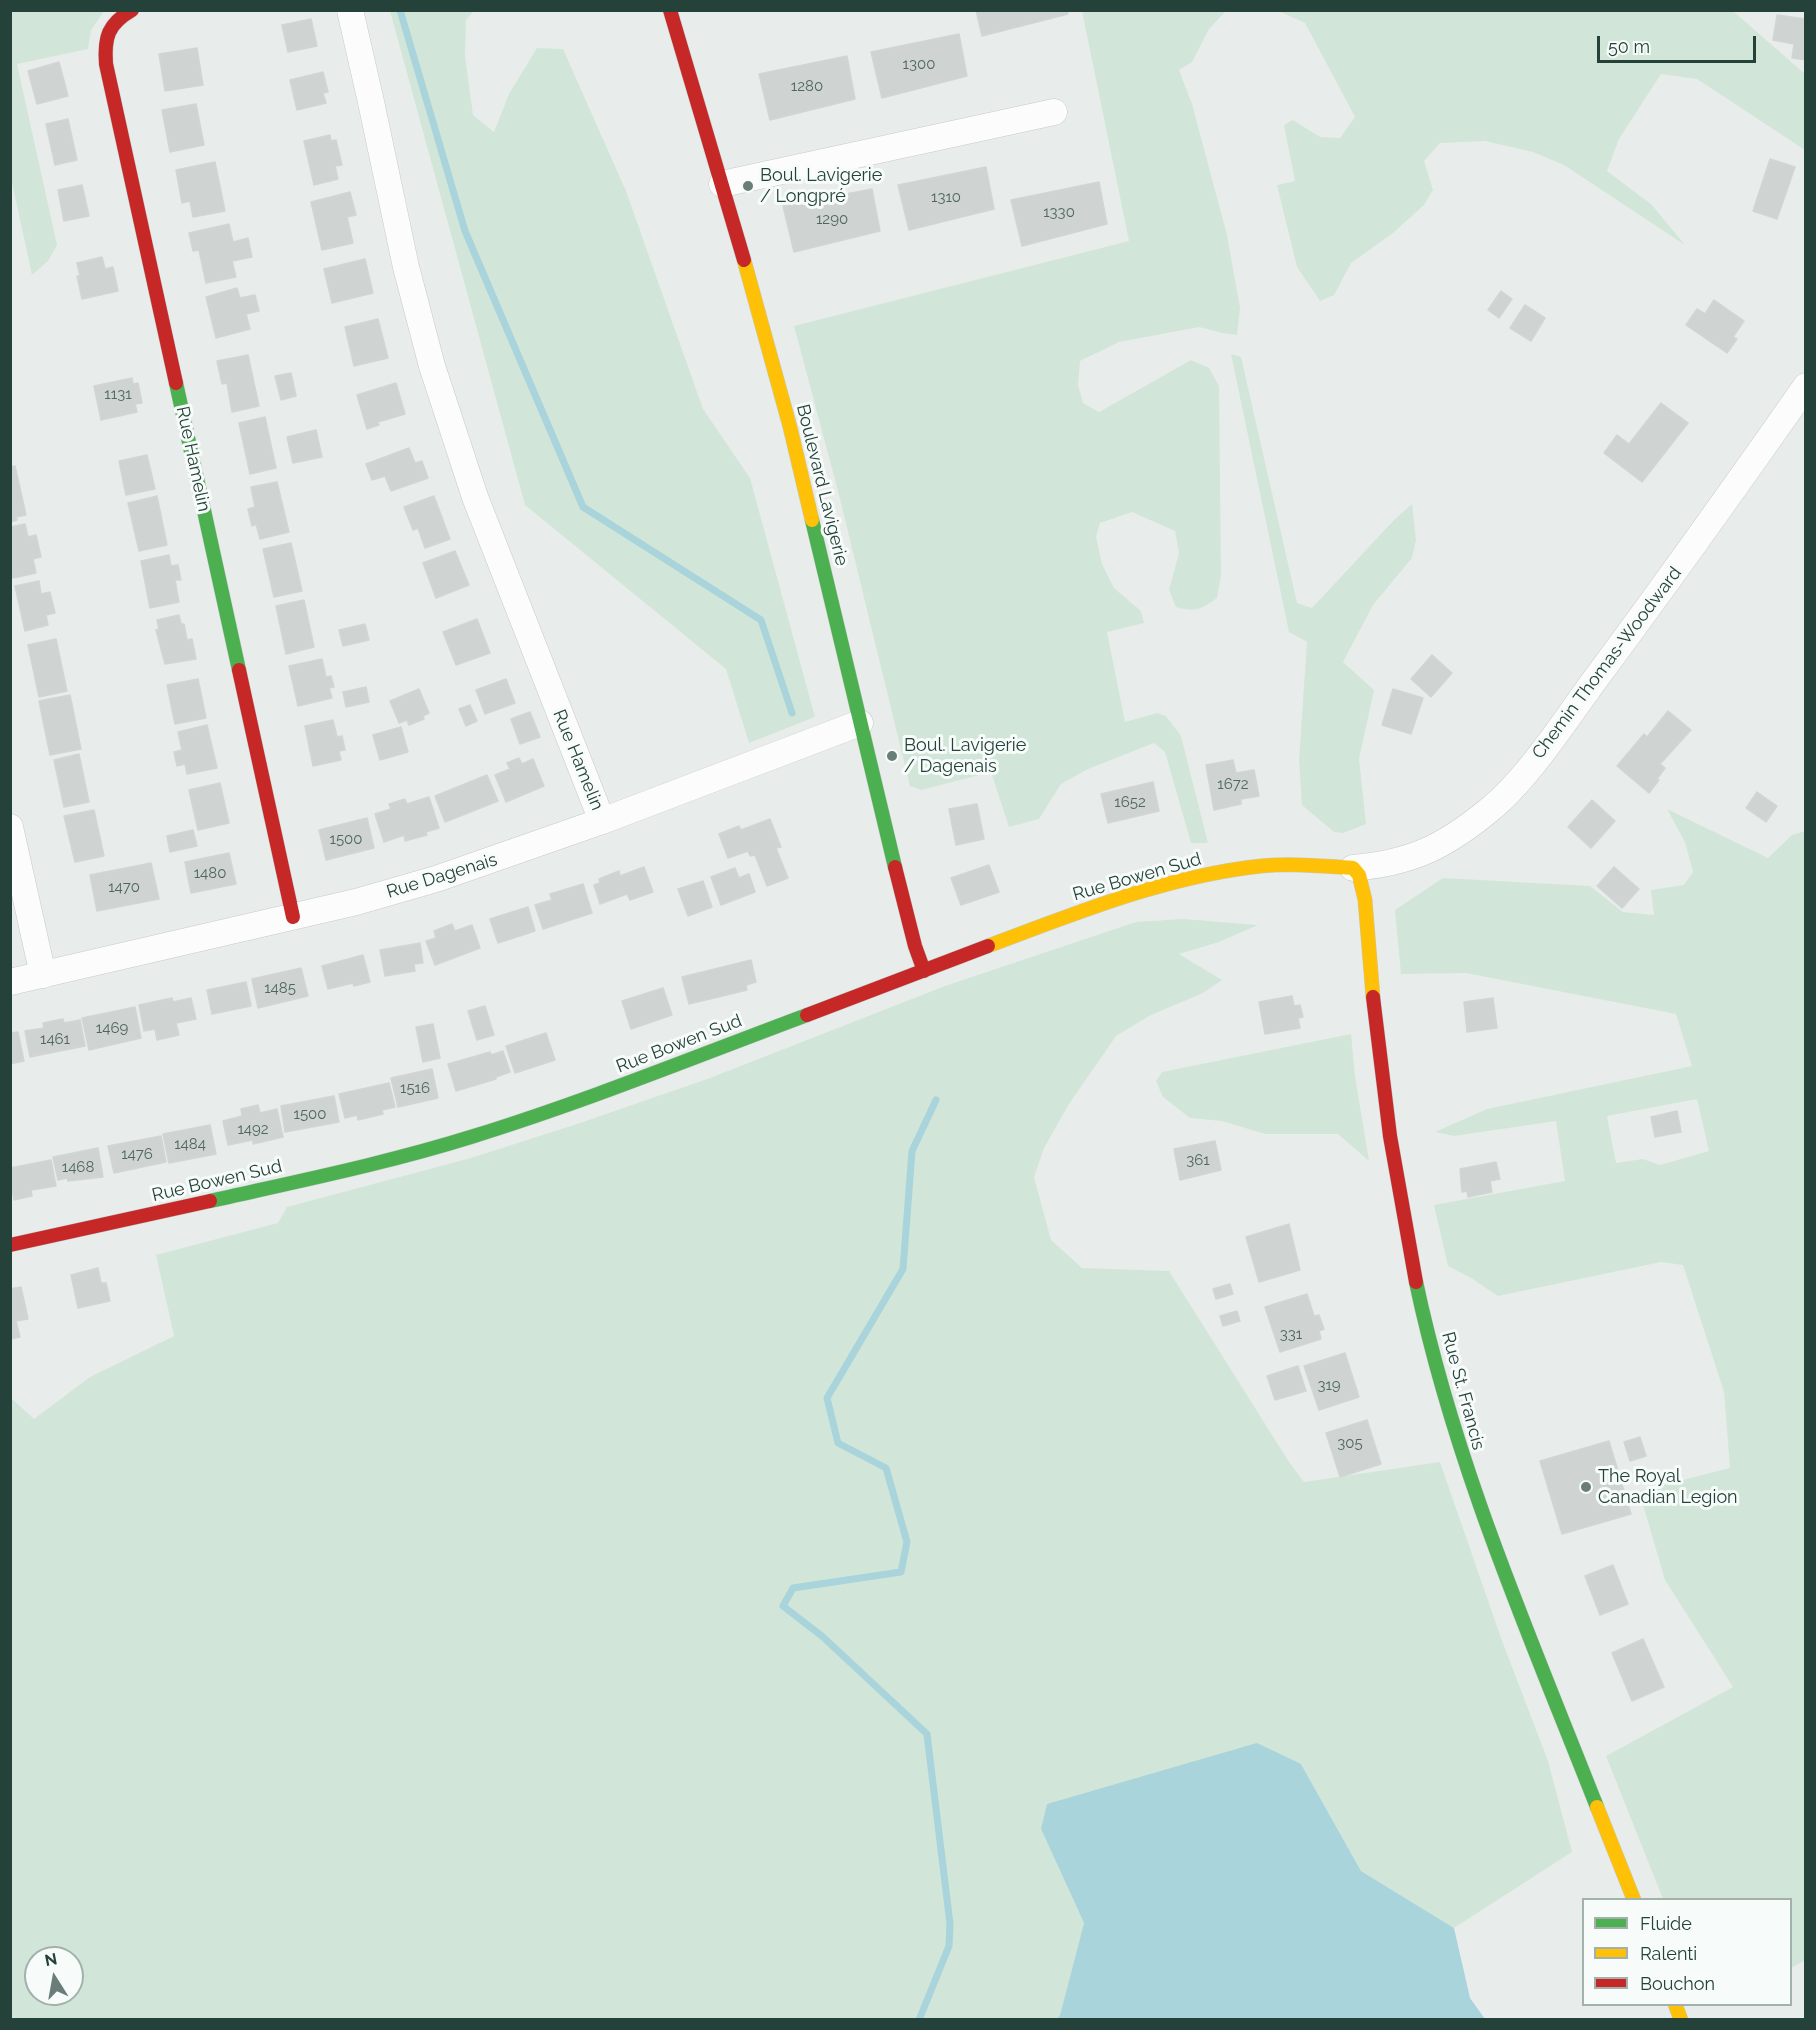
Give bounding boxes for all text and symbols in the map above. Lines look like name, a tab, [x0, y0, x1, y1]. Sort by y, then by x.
scale bar	[1600, 24, 1759, 62]
text: 50 m	[1608, 36, 1650, 57]
house number: 1300	[903, 55, 935, 73]
house number: 1280	[791, 77, 823, 95]
place label: Boul. Lavigerie / Longpré	[760, 165, 882, 207]
marker: Boul. Lavigerie / Longpré	[741, 179, 755, 193]
house number: 1310	[931, 188, 961, 206]
house number: 1330	[1043, 203, 1075, 221]
house number: 1290	[816, 210, 848, 228]
house number: 1131	[104, 385, 132, 403]
street label: Boulevard Lavigerie	[791, 402, 853, 568]
street label: Rue Hamelin	[171, 404, 215, 514]
street label: Chemin Thomas-Woodward	[1528, 563, 1686, 763]
street label: Rue Hamelin	[548, 706, 608, 814]
place label: Boul. Lavigerie / Dagenais	[904, 735, 1026, 777]
marker: Boul. Lavigerie / Dagenais	[885, 749, 899, 763]
house number: 1672	[1217, 775, 1249, 793]
house number: 1652	[1114, 793, 1146, 811]
house number: 1500	[330, 830, 362, 848]
street label: Rue Bowen Sud	[1070, 848, 1204, 906]
street label: Rue Dagenais	[384, 849, 500, 903]
house number: 1480	[194, 864, 226, 882]
house number: 1470	[108, 878, 140, 896]
house number: 1485	[264, 979, 296, 997]
street label: Rue Bowen Sud	[613, 1010, 745, 1078]
house number: 1469	[96, 1019, 128, 1037]
house number: 1461	[40, 1030, 70, 1048]
house number: 1516	[400, 1079, 430, 1097]
house number: 1500	[294, 1105, 326, 1123]
house number: 1492	[237, 1120, 269, 1138]
house number: 1484	[174, 1135, 206, 1153]
house number: 1476	[121, 1145, 153, 1163]
house number: 361	[1186, 1151, 1210, 1169]
street label: Rue Bowen Sud	[150, 1156, 284, 1206]
house number: 1468	[62, 1158, 94, 1176]
house number: 331	[1280, 1325, 1302, 1343]
street label: Rue St. Francis	[1437, 1330, 1489, 1452]
house number: 319	[1317, 1376, 1341, 1394]
house number: 305	[1337, 1434, 1363, 1452]
place label: The Royal Canadian Legion	[1598, 1466, 1738, 1508]
marker: The Royal Canadian Legion	[1579, 1480, 1593, 1494]
legend	[1582, 1898, 1792, 2006]
text: Fluide	[1640, 1913, 1692, 1934]
text: Ralenti	[1640, 1943, 1697, 1964]
north arrow	[24, 1946, 84, 2006]
text: N	[43, 1949, 59, 1970]
text: Bouchon	[1640, 1973, 1715, 1994]

